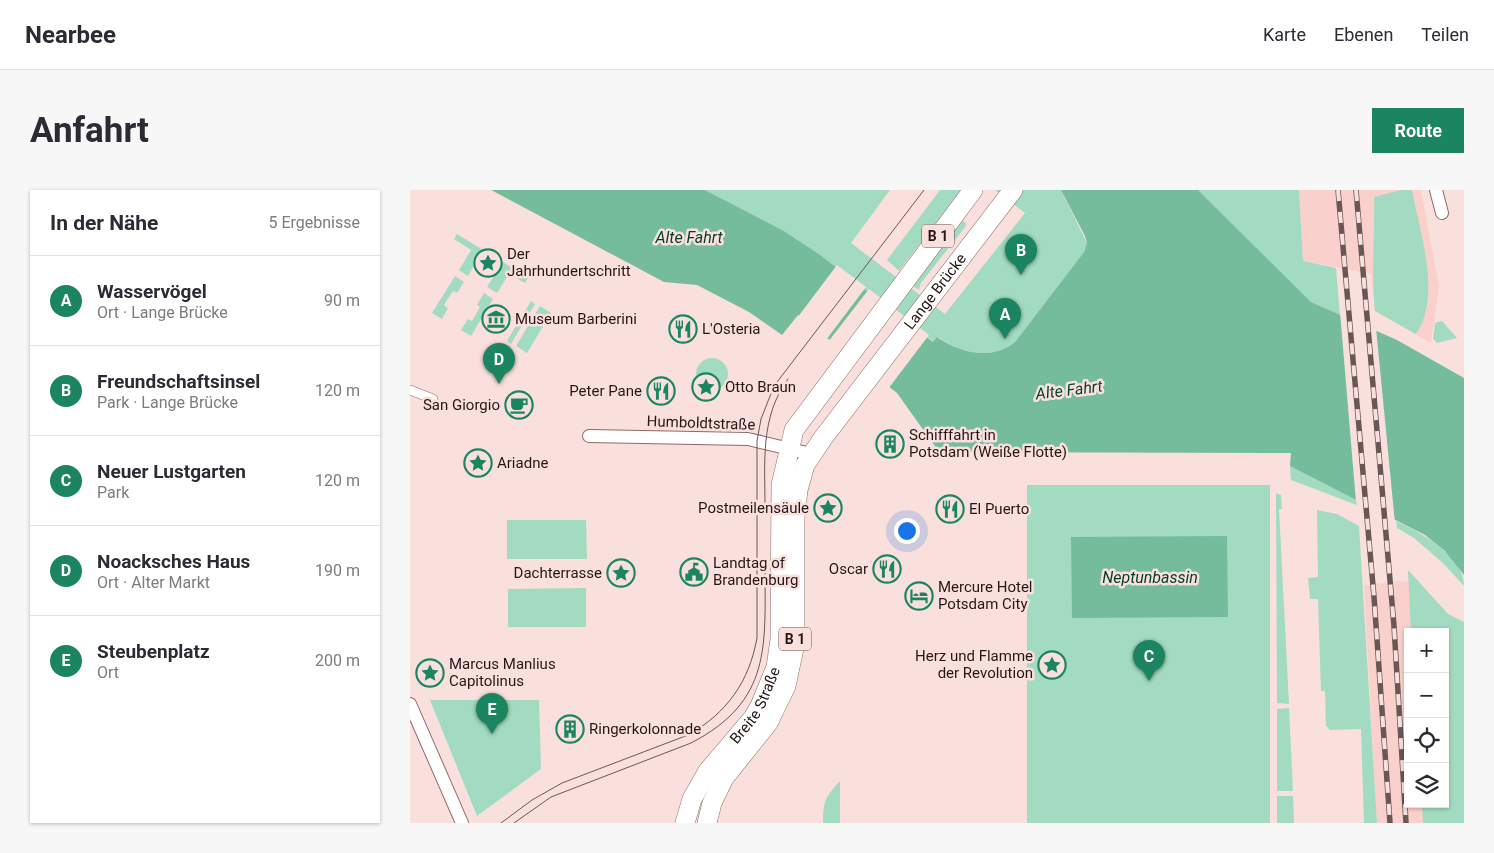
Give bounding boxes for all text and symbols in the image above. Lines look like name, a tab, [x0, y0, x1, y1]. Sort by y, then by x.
text: Nearbee	[25, 21, 116, 49]
text: Karte	[1263, 24, 1306, 45]
text: Ebenen	[1334, 24, 1393, 45]
text: Teilen	[1421, 24, 1469, 45]
button: Route	[1372, 108, 1464, 153]
text: Anfahrt	[30, 110, 149, 151]
text: In der Nähe	[50, 211, 158, 235]
text: 5 Ergebnisse	[268, 213, 360, 232]
road number: B 1	[922, 224, 954, 248]
water label: Alte Fahrt	[654, 228, 724, 247]
pin: B	[1005, 234, 1037, 275]
place label: Der Jahrhundertschritt	[507, 245, 631, 280]
place icon: Der Jahrhundertschritt	[473, 248, 503, 278]
street label: Lange Brücke	[901, 250, 970, 333]
text: Wasservögel	[97, 280, 207, 303]
text: A	[61, 291, 71, 310]
text: 90 m	[324, 291, 360, 310]
pin: A	[989, 298, 1021, 339]
text: Ort · Lange Brücke	[97, 303, 228, 322]
museum icon: Museum Barberini	[481, 304, 511, 334]
place label: Museum Barberini	[515, 310, 637, 328]
restaurant icon: L'Osteria	[668, 314, 698, 344]
place label: L'Osteria	[702, 320, 761, 338]
pin: D	[483, 343, 515, 384]
text: Freundschaftsinsel	[97, 370, 260, 393]
place icon: Otto Braun	[691, 372, 721, 402]
restaurant icon: Peter Pane	[646, 376, 676, 406]
water label: Alte Fahrt	[1034, 376, 1104, 404]
place label: Otto Braun	[725, 378, 796, 396]
text: B	[61, 381, 71, 400]
text: 120 m	[315, 381, 360, 400]
place label: Peter Pane	[569, 382, 642, 400]
cafe icon: San Giorgio	[504, 390, 534, 420]
text: Park · Lange Brücke	[97, 393, 238, 412]
place label: San Giorgio	[423, 396, 500, 414]
street label: Humboldtstraße	[646, 412, 756, 434]
place label: Schifffahrt in Potsdam (Weiße Flotte)	[909, 426, 1067, 461]
building icon: Schifffahrt in Potsdam (Weiße Flotte)	[875, 429, 905, 459]
place icon: Ariadne	[463, 448, 493, 478]
place label: Ariadne	[497, 454, 548, 472]
text: Neuer Lustgarten	[97, 460, 246, 483]
text: C	[61, 471, 71, 490]
text: 120 m	[315, 471, 360, 490]
text: Park	[97, 483, 129, 502]
place icon: Postmeilensäule	[813, 493, 843, 523]
restaurant icon: El Puerto	[935, 494, 965, 524]
place label: Postmeilensäule	[698, 499, 809, 517]
place label: El Puerto	[969, 500, 1029, 518]
your location	[894, 518, 920, 544]
text: Noacksches Haus	[97, 550, 250, 573]
place label: Landtag of Brandenburg	[713, 554, 798, 589]
restaurant icon: Oscar	[872, 554, 902, 584]
public building icon: Landtag of Brandenburg	[679, 557, 709, 587]
place icon: Dachterrasse	[606, 558, 636, 588]
place label: Oscar	[829, 560, 868, 578]
text: D	[61, 561, 71, 580]
text: 190 m	[315, 561, 360, 580]
place label: Dachterrasse	[514, 564, 602, 582]
water label: Neptunbassin	[1102, 568, 1198, 587]
text: Ort · Alter Markt	[97, 573, 210, 592]
place label: Mercure Hotel Potsdam City	[938, 578, 1033, 613]
hotel icon: Mercure Hotel Potsdam City	[904, 581, 934, 611]
road number: B 1	[779, 628, 811, 650]
map controls	[1404, 628, 1449, 808]
button: +	[1404, 628, 1449, 673]
text: Steubenplatz	[97, 640, 210, 663]
pin: C	[1133, 640, 1165, 681]
place label: Herz und Flamme der Revolution	[915, 647, 1033, 682]
place icon: Herz und Flamme der Revolution	[1037, 650, 1067, 680]
text: E	[62, 651, 71, 670]
text: 200 m	[315, 651, 360, 670]
place label: Marcus Manlius Capitolinus	[449, 655, 556, 690]
place icon: Marcus Manlius Capitolinus	[415, 658, 445, 688]
text: Ort	[97, 663, 119, 682]
street label: Breite Straße	[726, 664, 784, 747]
button: −	[1404, 673, 1449, 718]
pin: E	[476, 693, 508, 734]
building icon: Ringerkolonnade	[555, 714, 585, 744]
button: locate	[1404, 718, 1449, 763]
place label: Ringerkolonnade	[589, 720, 701, 738]
button: layers	[1404, 763, 1449, 808]

